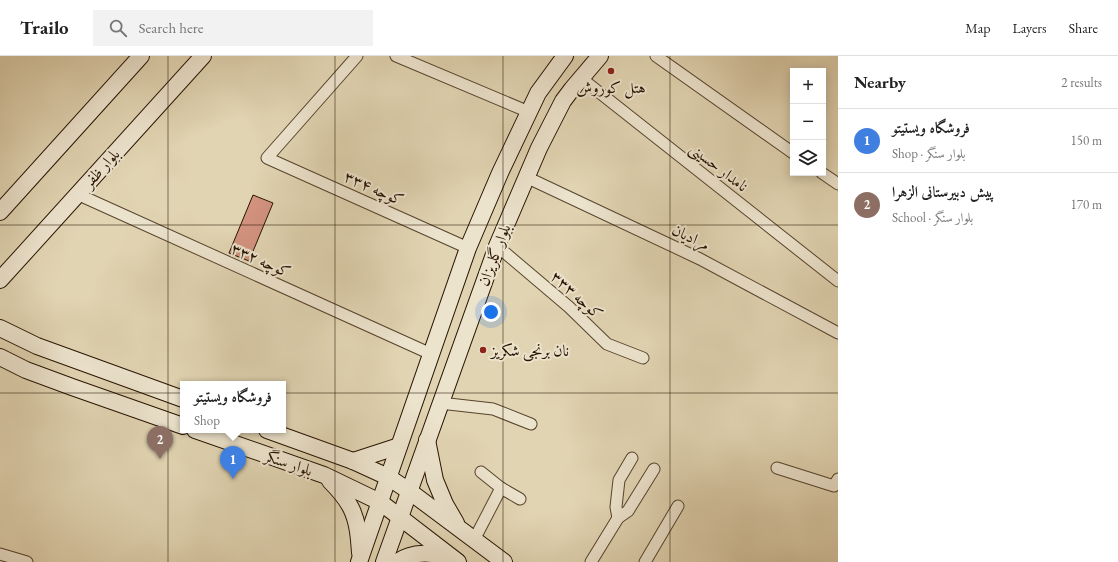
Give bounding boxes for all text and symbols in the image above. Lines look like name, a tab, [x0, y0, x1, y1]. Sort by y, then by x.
search box	[93, 10, 373, 46]
text: Trailo	[20, 15, 69, 40]
icon: search	[107, 17, 129, 39]
text: Search here	[139, 18, 204, 37]
text: Map	[965, 19, 990, 37]
text: Layers	[1012, 19, 1047, 37]
text: Share	[1069, 19, 1098, 37]
marker: هتل کوروش	[606, 66, 616, 76]
map controls	[790, 68, 826, 176]
button: +	[790, 68, 826, 104]
text: Nearby	[854, 71, 906, 93]
text: 2 results	[1061, 74, 1102, 91]
place label: هتل کوروش	[576, 77, 646, 99]
button: −	[790, 104, 826, 140]
text: فروشگاه ویستیتو	[892, 118, 970, 137]
text: 1	[864, 132, 870, 149]
text: 150 m	[1071, 132, 1102, 149]
street label: نامدار حسینی	[685, 138, 753, 197]
button: layers	[790, 140, 826, 176]
street label: بلوار ظفر	[77, 144, 124, 194]
text: Shop · بلوار سنگر	[892, 145, 965, 162]
street label: کوچه ۳۳۴	[340, 166, 407, 211]
text: پیش دبیرستانی الزهرا	[892, 182, 994, 201]
text: 2	[864, 196, 870, 213]
text: 170 m	[1071, 196, 1102, 213]
text: School · بلوار سنگر	[892, 209, 973, 226]
street label: مرادیان	[668, 219, 713, 256]
street label: بلوار گلریزان	[473, 221, 515, 289]
street label: کوچه ۳۳۲	[227, 238, 294, 283]
street label: کوچه ۳۳۳	[546, 266, 607, 325]
your location	[481, 302, 501, 322]
place label: نان برنجی شکریز	[489, 340, 569, 362]
marker: نان برنجی شکریز	[478, 345, 488, 355]
popup	[180, 381, 286, 433]
text: فروشگاه ویستیتو	[194, 387, 272, 406]
text: Shop	[194, 412, 220, 429]
pin: 2	[147, 426, 173, 459]
street label: بلوار سنگر	[261, 444, 316, 481]
pin: 1	[220, 446, 246, 479]

